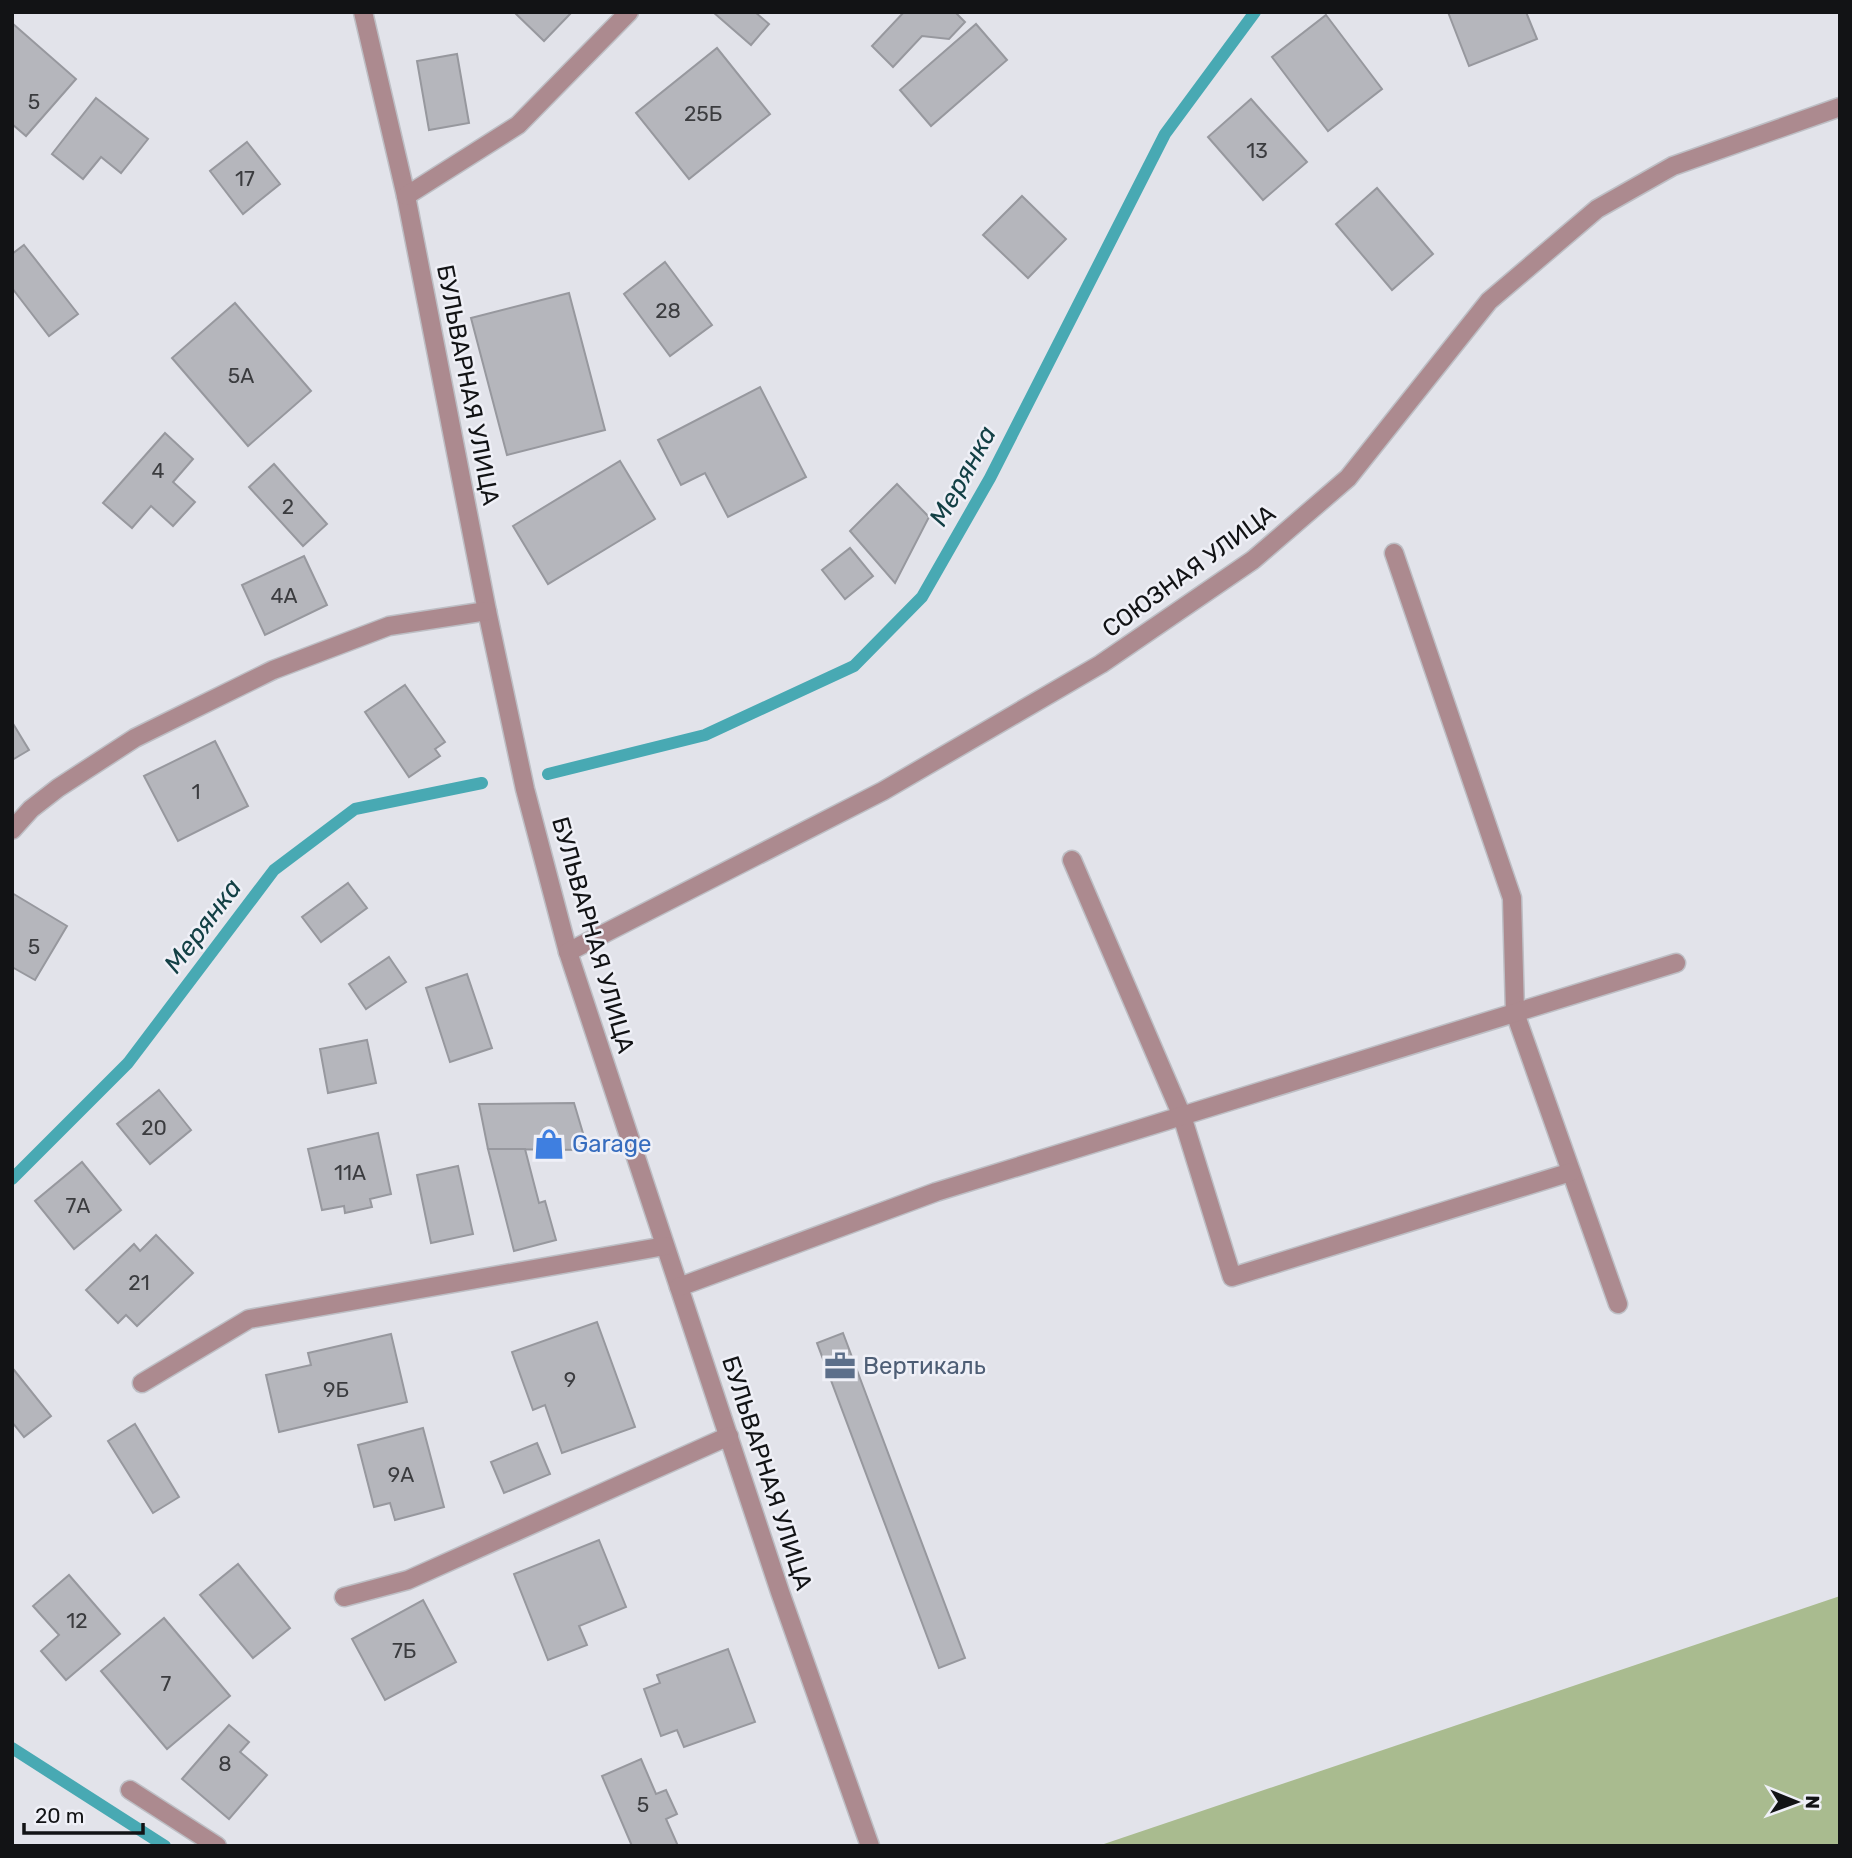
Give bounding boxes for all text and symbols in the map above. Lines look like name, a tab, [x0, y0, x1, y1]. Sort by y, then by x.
house number: 5	[28, 89, 40, 114]
house number: 25Б	[684, 101, 722, 126]
house number: 13	[1246, 138, 1268, 163]
house number: 17	[235, 166, 255, 191]
street label: БУЛЬВАРНАЯ УЛИЦА	[431, 262, 505, 508]
house number: 28	[655, 298, 681, 323]
house number: 5А	[228, 363, 254, 388]
water label: Мерянка	[923, 421, 1003, 531]
house number: 4	[151, 458, 165, 483]
house number: 2	[282, 494, 294, 519]
street label: СОЮЗНАЯ УЛИЦА	[1097, 499, 1281, 643]
house number: 4А	[270, 583, 298, 608]
house number: 1	[192, 779, 201, 804]
street label: БУЛЬВАРНАЯ УЛИЦА	[546, 814, 640, 1056]
water label: Мерянка	[158, 873, 248, 979]
house number: 5	[28, 934, 40, 959]
house number: 20	[141, 1115, 167, 1140]
shop icon: Garage	[532, 1127, 566, 1161]
place label: Garage	[572, 1130, 652, 1158]
house number: 11А	[334, 1160, 366, 1185]
house number: 7А	[66, 1193, 90, 1218]
house number: 21	[128, 1270, 150, 1295]
office icon: Вертикаль	[823, 1349, 857, 1383]
street label: БУЛЬВАРНАЯ УЛИЦА	[716, 1352, 818, 1594]
place label: Вертикаль	[863, 1352, 986, 1380]
house number: 9	[564, 1367, 576, 1392]
house number: 9Б	[323, 1377, 349, 1402]
house number: 9А	[388, 1462, 414, 1487]
house number: 12	[66, 1608, 88, 1633]
house number: 7Б	[392, 1638, 416, 1663]
house number: 7	[161, 1671, 172, 1696]
house number: 8	[218, 1751, 232, 1776]
north arrow	[1761, 1767, 1831, 1837]
scale bar	[24, 1792, 144, 1836]
house number: 5	[637, 1792, 649, 1817]
text: N	[1801, 1795, 1824, 1809]
text: 20 m	[35, 1803, 84, 1828]

